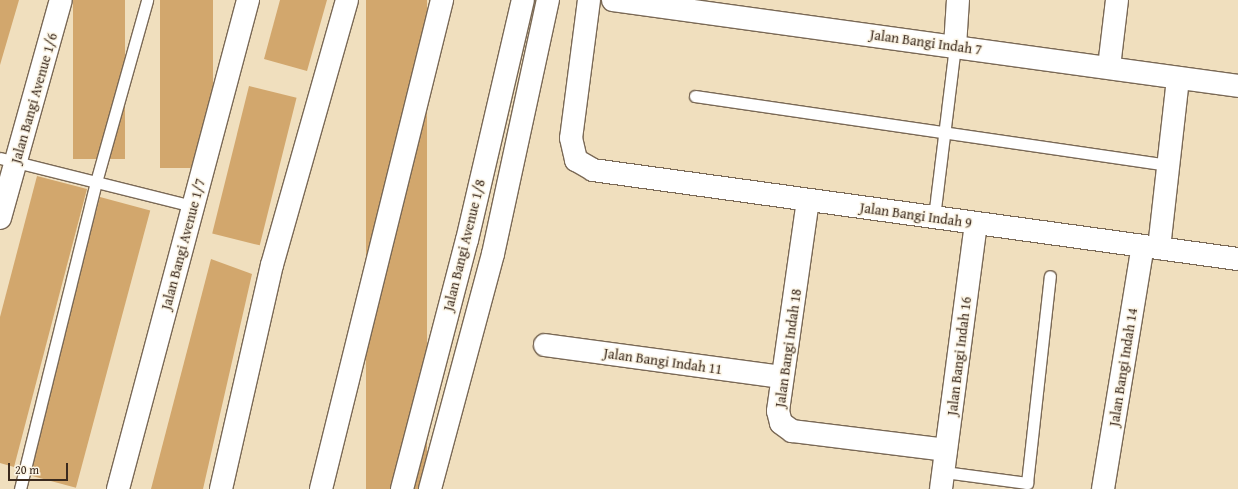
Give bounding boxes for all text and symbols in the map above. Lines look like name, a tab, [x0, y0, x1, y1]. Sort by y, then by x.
street label: Jalan Bangi Indah 7	[869, 26, 983, 58]
street label: Jalan Bangi Avenue 1/6	[7, 31, 61, 165]
street label: Jalan Bangi Avenue 1/7	[157, 177, 209, 311]
street label: Jalan Bangi Avenue 1/8	[440, 177, 488, 313]
street label: Jalan Bangi Indah 9	[859, 199, 973, 231]
street label: Jalan Bangi Indah 18	[771, 288, 805, 408]
street label: Jalan Bangi Indah 16	[943, 296, 975, 416]
street label: Jalan Bangi Indah 14	[1105, 307, 1141, 427]
street label: Jalan Bangi Indah 11	[603, 344, 723, 378]
scale bar	[10, 455, 70, 481]
text: 20 m	[15, 461, 39, 478]

